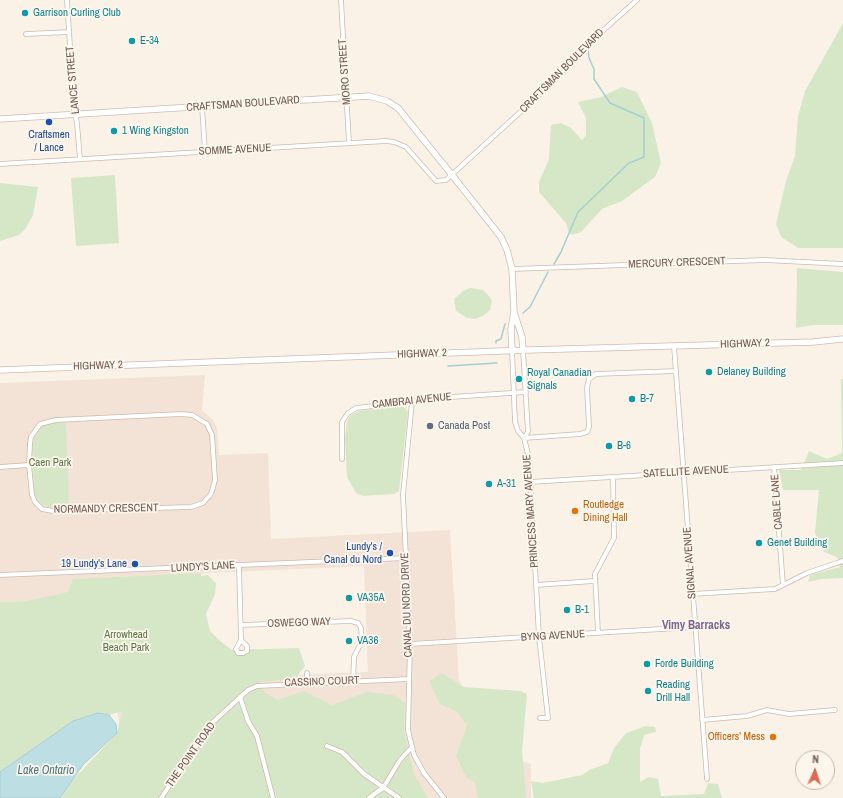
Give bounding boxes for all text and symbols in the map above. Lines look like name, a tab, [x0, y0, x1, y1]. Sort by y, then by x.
place label: Garrison Curling Club	[33, 6, 121, 20]
marker: Garrison Curling Club	[20, 8, 30, 18]
street label: CRAFTSMAN BOULEVARD	[517, 26, 607, 116]
place label: E-34	[140, 34, 159, 48]
marker: E-34	[127, 36, 137, 46]
street label: MORO STREET	[336, 39, 354, 105]
street label: LANCE STREET	[63, 45, 83, 115]
street label: CRAFTSMAN BOULEVARD	[186, 93, 300, 115]
marker: Craftsmen / Lance	[44, 117, 54, 127]
place label: 1 Wing Kingston	[122, 124, 189, 138]
marker: 1 Wing Kingston	[109, 126, 119, 136]
place label: Craftsmen / Lance	[28, 128, 70, 154]
street label: SOMME AVENUE	[198, 141, 272, 159]
street label: MERCURY CRESCENT	[628, 255, 726, 271]
street label: HIGHWAY 2	[720, 337, 770, 351]
street label: HIGHWAY 2	[397, 347, 447, 361]
street label: HIGHWAY 2	[73, 359, 123, 373]
place label: Delaney Building	[717, 365, 786, 379]
place label: Royal Canadian Signals	[527, 366, 592, 392]
marker: Delaney Building	[704, 367, 714, 377]
marker: Royal Canadian Signals	[514, 374, 524, 384]
street label: CAMBRAI AVENUE	[372, 390, 452, 412]
place label: B-7	[640, 392, 654, 406]
marker: B-7	[627, 394, 637, 404]
place label: Canada Post	[438, 419, 490, 433]
marker: Canada Post	[425, 421, 435, 431]
place label: B-6	[617, 439, 631, 453]
marker: B-6	[604, 441, 614, 451]
street label: PRINCESS MARY AVENUE	[520, 454, 542, 568]
park label: Caen Park	[29, 456, 71, 470]
street label: SATELLITE AVENUE	[643, 463, 729, 481]
street label: CABLE LANE	[768, 474, 786, 530]
place label: A-31	[497, 477, 516, 491]
marker: A-31	[484, 479, 494, 489]
place label: Routledge Dining Hall	[583, 498, 628, 524]
street label: NORMANDY CRESCENT	[54, 501, 158, 517]
marker: Routledge Dining Hall	[570, 506, 580, 516]
street label: SIGNAL AVENUE	[681, 527, 699, 599]
place label: Genet Building	[767, 536, 827, 550]
marker: Genet Building	[754, 538, 764, 548]
place label: Lundy's / Canal du Nord	[324, 540, 382, 566]
marker: Lundy's / Canal du Nord	[385, 548, 395, 558]
street label: CANAL DU NORD DRIVE	[399, 552, 415, 658]
place label: 19 Lundy's Lane	[61, 557, 127, 571]
marker: 19 Lundy's Lane	[130, 559, 140, 569]
street label: LUNDY'S LANE	[171, 559, 235, 575]
place label: VA35A	[357, 591, 384, 605]
marker: VA35A	[344, 593, 354, 603]
place label: B-1	[575, 603, 589, 617]
marker: B-1	[562, 605, 572, 615]
street label: OSWEGO WAY	[267, 615, 331, 631]
district label: Vimy Barracks	[662, 619, 730, 633]
park label: Arrowhead Beach Park	[103, 628, 149, 654]
street label: BYNG AVENUE	[520, 628, 586, 644]
place label: VA36	[357, 634, 378, 648]
marker: VA36	[344, 636, 354, 646]
place label: Forde Building	[655, 657, 714, 671]
marker: Forde Building	[642, 659, 652, 669]
street label: CASSINO COURT	[284, 674, 360, 690]
place label: Reading Drill Hall	[656, 678, 690, 704]
marker: Reading Drill Hall	[643, 686, 653, 696]
street label: THE POINT ROAD	[164, 720, 218, 790]
place label: Officers' Mess	[708, 730, 765, 744]
marker: Officers' Mess	[768, 732, 778, 742]
north arrow	[795, 750, 835, 790]
text: N	[812, 752, 819, 766]
water label: Lake Ontario	[18, 764, 74, 778]

